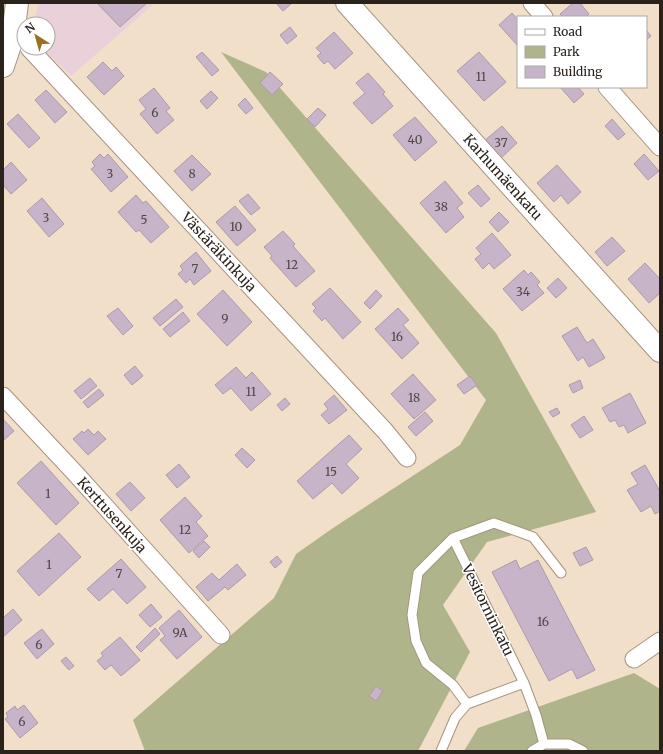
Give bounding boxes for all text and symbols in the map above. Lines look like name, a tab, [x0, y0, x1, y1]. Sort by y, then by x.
north arrow	[16, 16, 56, 56]
legend	[517, 16, 647, 88]
text: N	[22, 20, 38, 36]
text: Road	[553, 24, 582, 39]
text: Park	[553, 44, 580, 59]
text: Building	[553, 64, 603, 79]
house number: 11	[476, 69, 487, 84]
house number: 6	[151, 105, 159, 120]
street label: Karhumäenkatu	[460, 130, 547, 224]
house number: 40	[408, 132, 423, 147]
house number: 37	[494, 135, 508, 150]
house number: 3	[107, 166, 114, 181]
house number: 8	[188, 166, 196, 181]
house number: 38	[434, 199, 448, 214]
street label: Västäräkinkuja	[177, 208, 261, 296]
house number: 3	[43, 210, 50, 225]
house number: 5	[140, 212, 148, 227]
house number: 10	[230, 219, 243, 234]
house number: 12	[286, 257, 298, 272]
house number: 7	[192, 261, 199, 276]
house number: 34	[516, 284, 531, 299]
house number: 9	[221, 311, 229, 326]
house number: 16	[391, 329, 403, 344]
house number: 11	[246, 384, 257, 399]
house number: 18	[408, 390, 420, 405]
house number: 15	[325, 464, 337, 479]
street label: Kerttusenkuja	[73, 473, 151, 557]
house number: 1	[45, 486, 51, 501]
house number: 12	[179, 522, 191, 537]
house number: 1	[46, 557, 52, 572]
street label: Vesitorninkatu	[457, 560, 518, 659]
house number: 7	[116, 566, 123, 581]
house number: 16	[537, 614, 549, 629]
house number: 9A	[172, 625, 188, 640]
house number: 6	[35, 637, 43, 652]
house number: 6	[18, 714, 26, 729]

